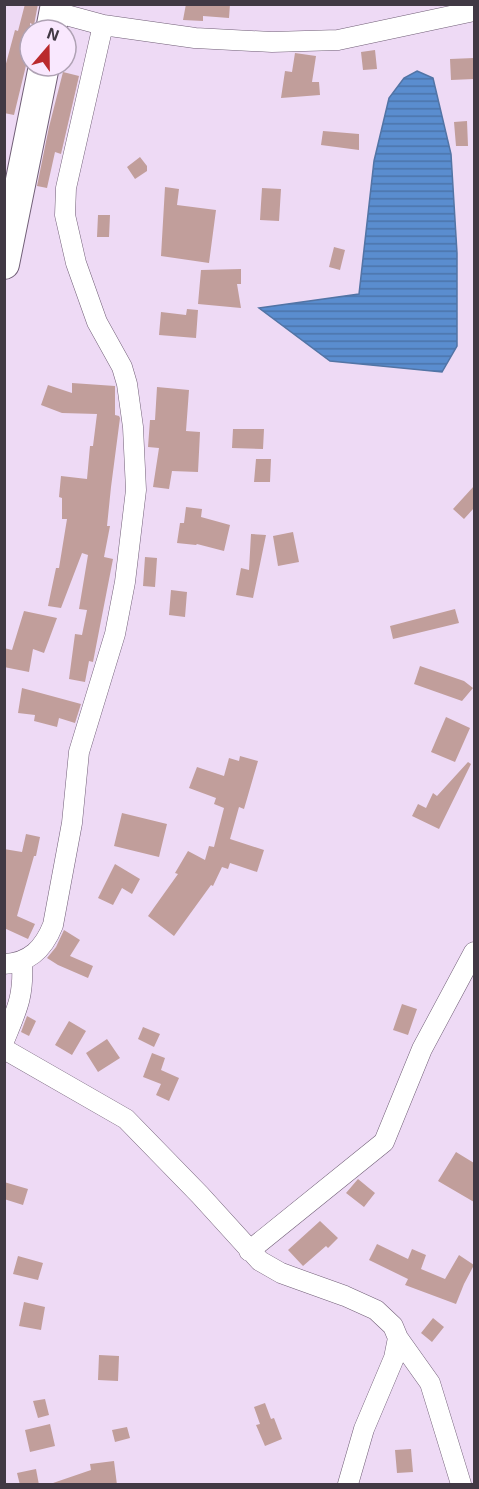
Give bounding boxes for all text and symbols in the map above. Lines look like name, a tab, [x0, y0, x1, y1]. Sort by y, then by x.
north arrow	[18, 18, 78, 78]
text: N	[45, 23, 62, 44]

